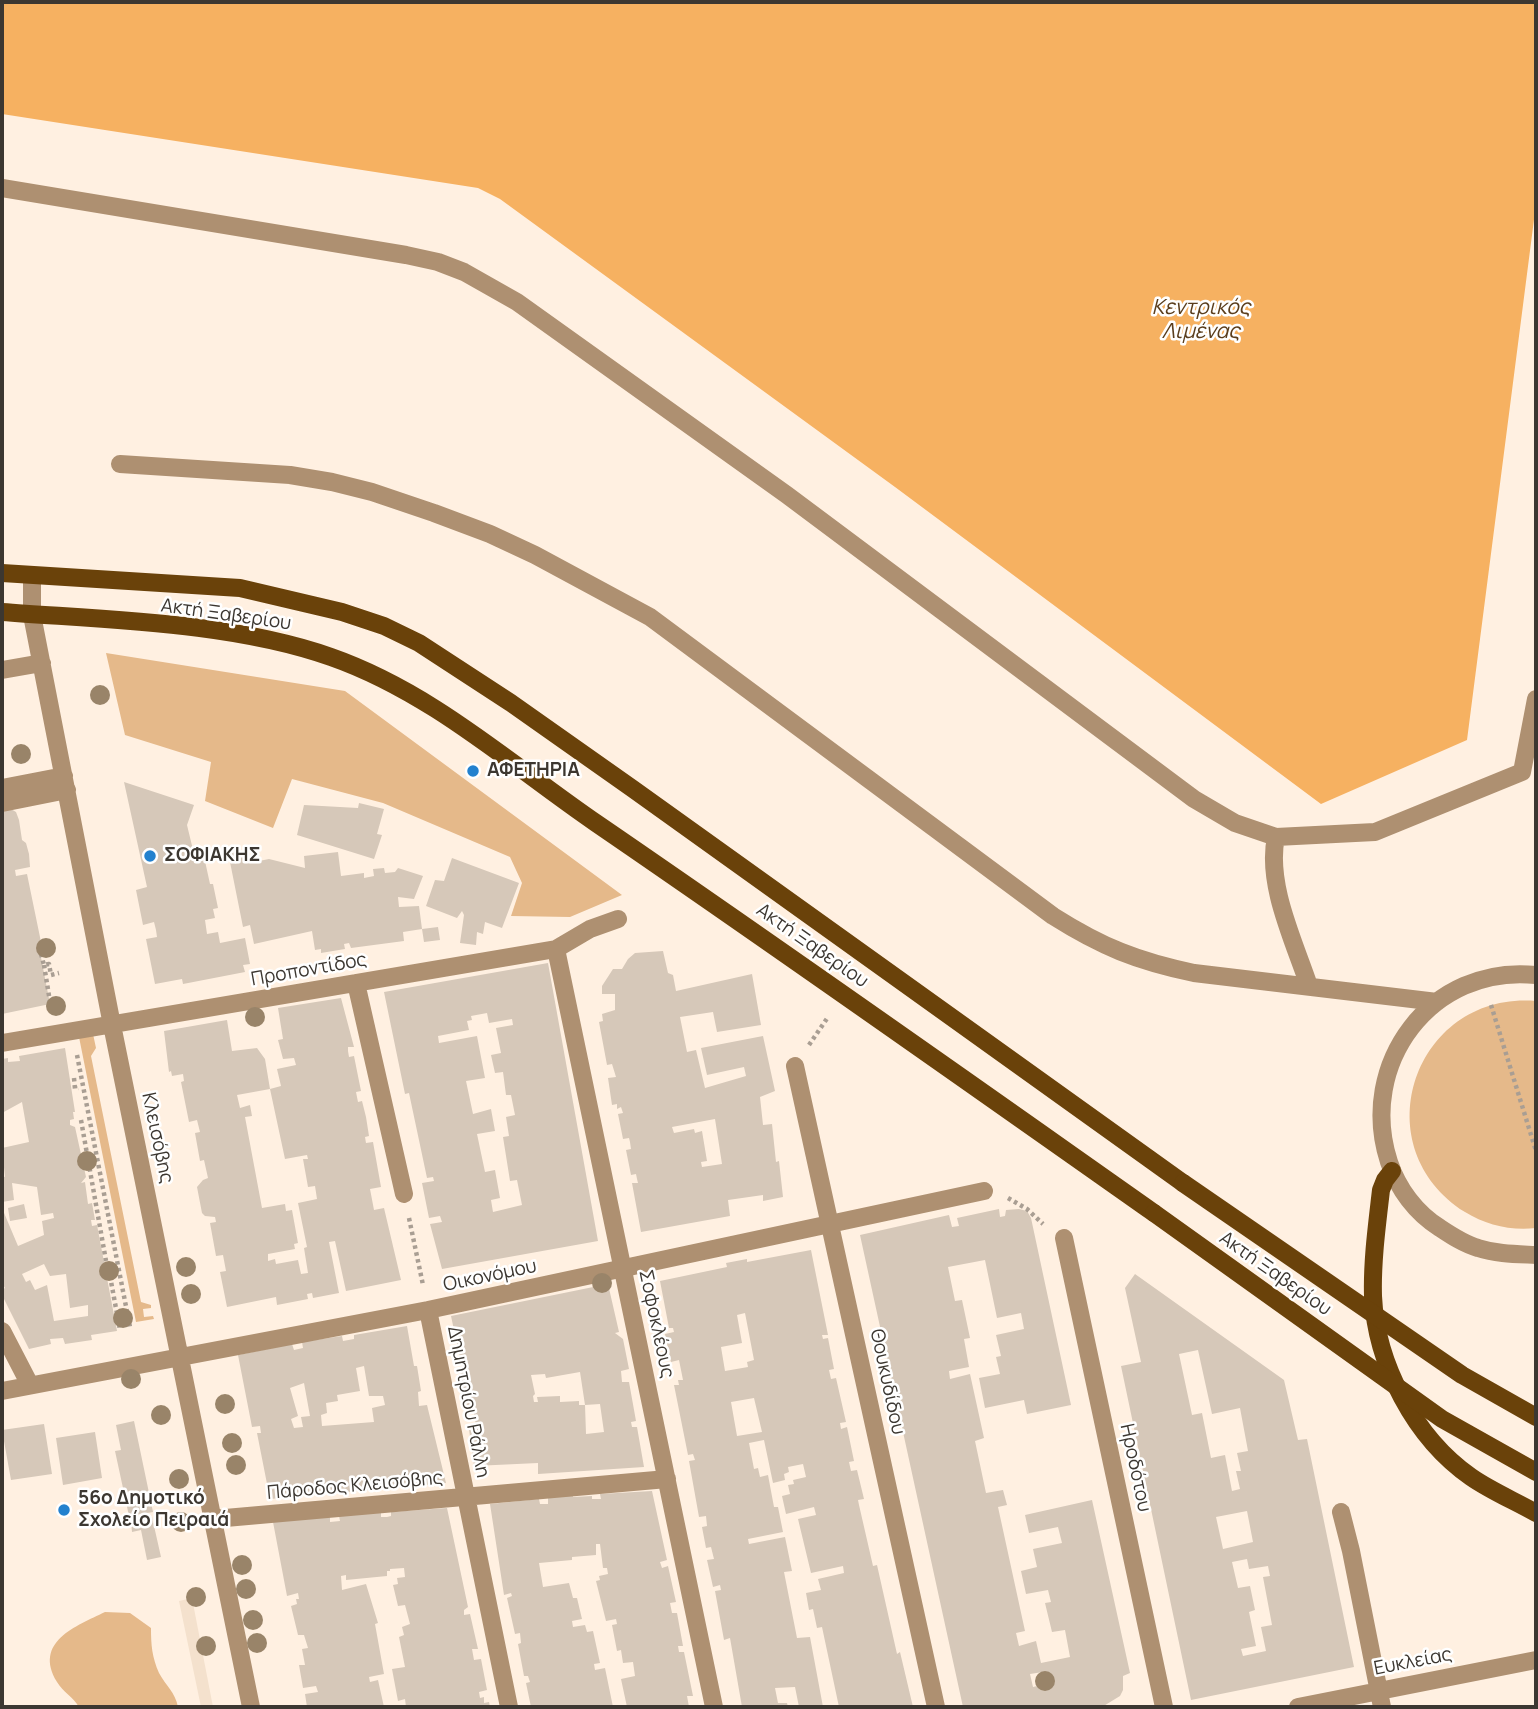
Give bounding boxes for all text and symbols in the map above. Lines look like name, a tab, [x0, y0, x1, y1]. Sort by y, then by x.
water label: Κεντρικός Λιμένας	[1152, 295, 1250, 345]
street label: Ακτή Ξαβερίου	[159, 595, 293, 635]
place label: ΑΦΕΤΗΡΙΑ	[487, 760, 580, 782]
marker: ΑΦΕΤΗΡΙΑ	[465, 763, 481, 779]
place label: ΣΟΦΙΑΚΗΣ	[164, 845, 260, 867]
marker: ΣΟΦΙΑΚΗΣ	[142, 848, 158, 864]
street label: Ακτή Ξαβερίου	[752, 899, 872, 993]
street label: Προποντίδος	[249, 949, 369, 991]
street label: Κλεισόβης	[136, 1090, 178, 1186]
street label: Ακτή Ξαβερίου	[1215, 1227, 1335, 1321]
street label: Οικονόμου	[441, 1255, 539, 1297]
street label: Σοφοκλέους	[633, 1268, 679, 1380]
street label: Δημητρίου Ράλλη	[442, 1324, 494, 1480]
street label: Θουκυδίδου	[865, 1327, 909, 1437]
street label: Ηροδότου	[1115, 1422, 1155, 1514]
street label: Πάροδος Κλεισόβης	[266, 1467, 444, 1505]
place label: 56ο Δημοτικό Σχολείο Πειραιά	[78, 1488, 229, 1532]
marker: 56ο Δημοτικό Σχολείο Πειραιά	[56, 1502, 72, 1518]
street label: Ευκλείας	[1372, 1643, 1454, 1681]

